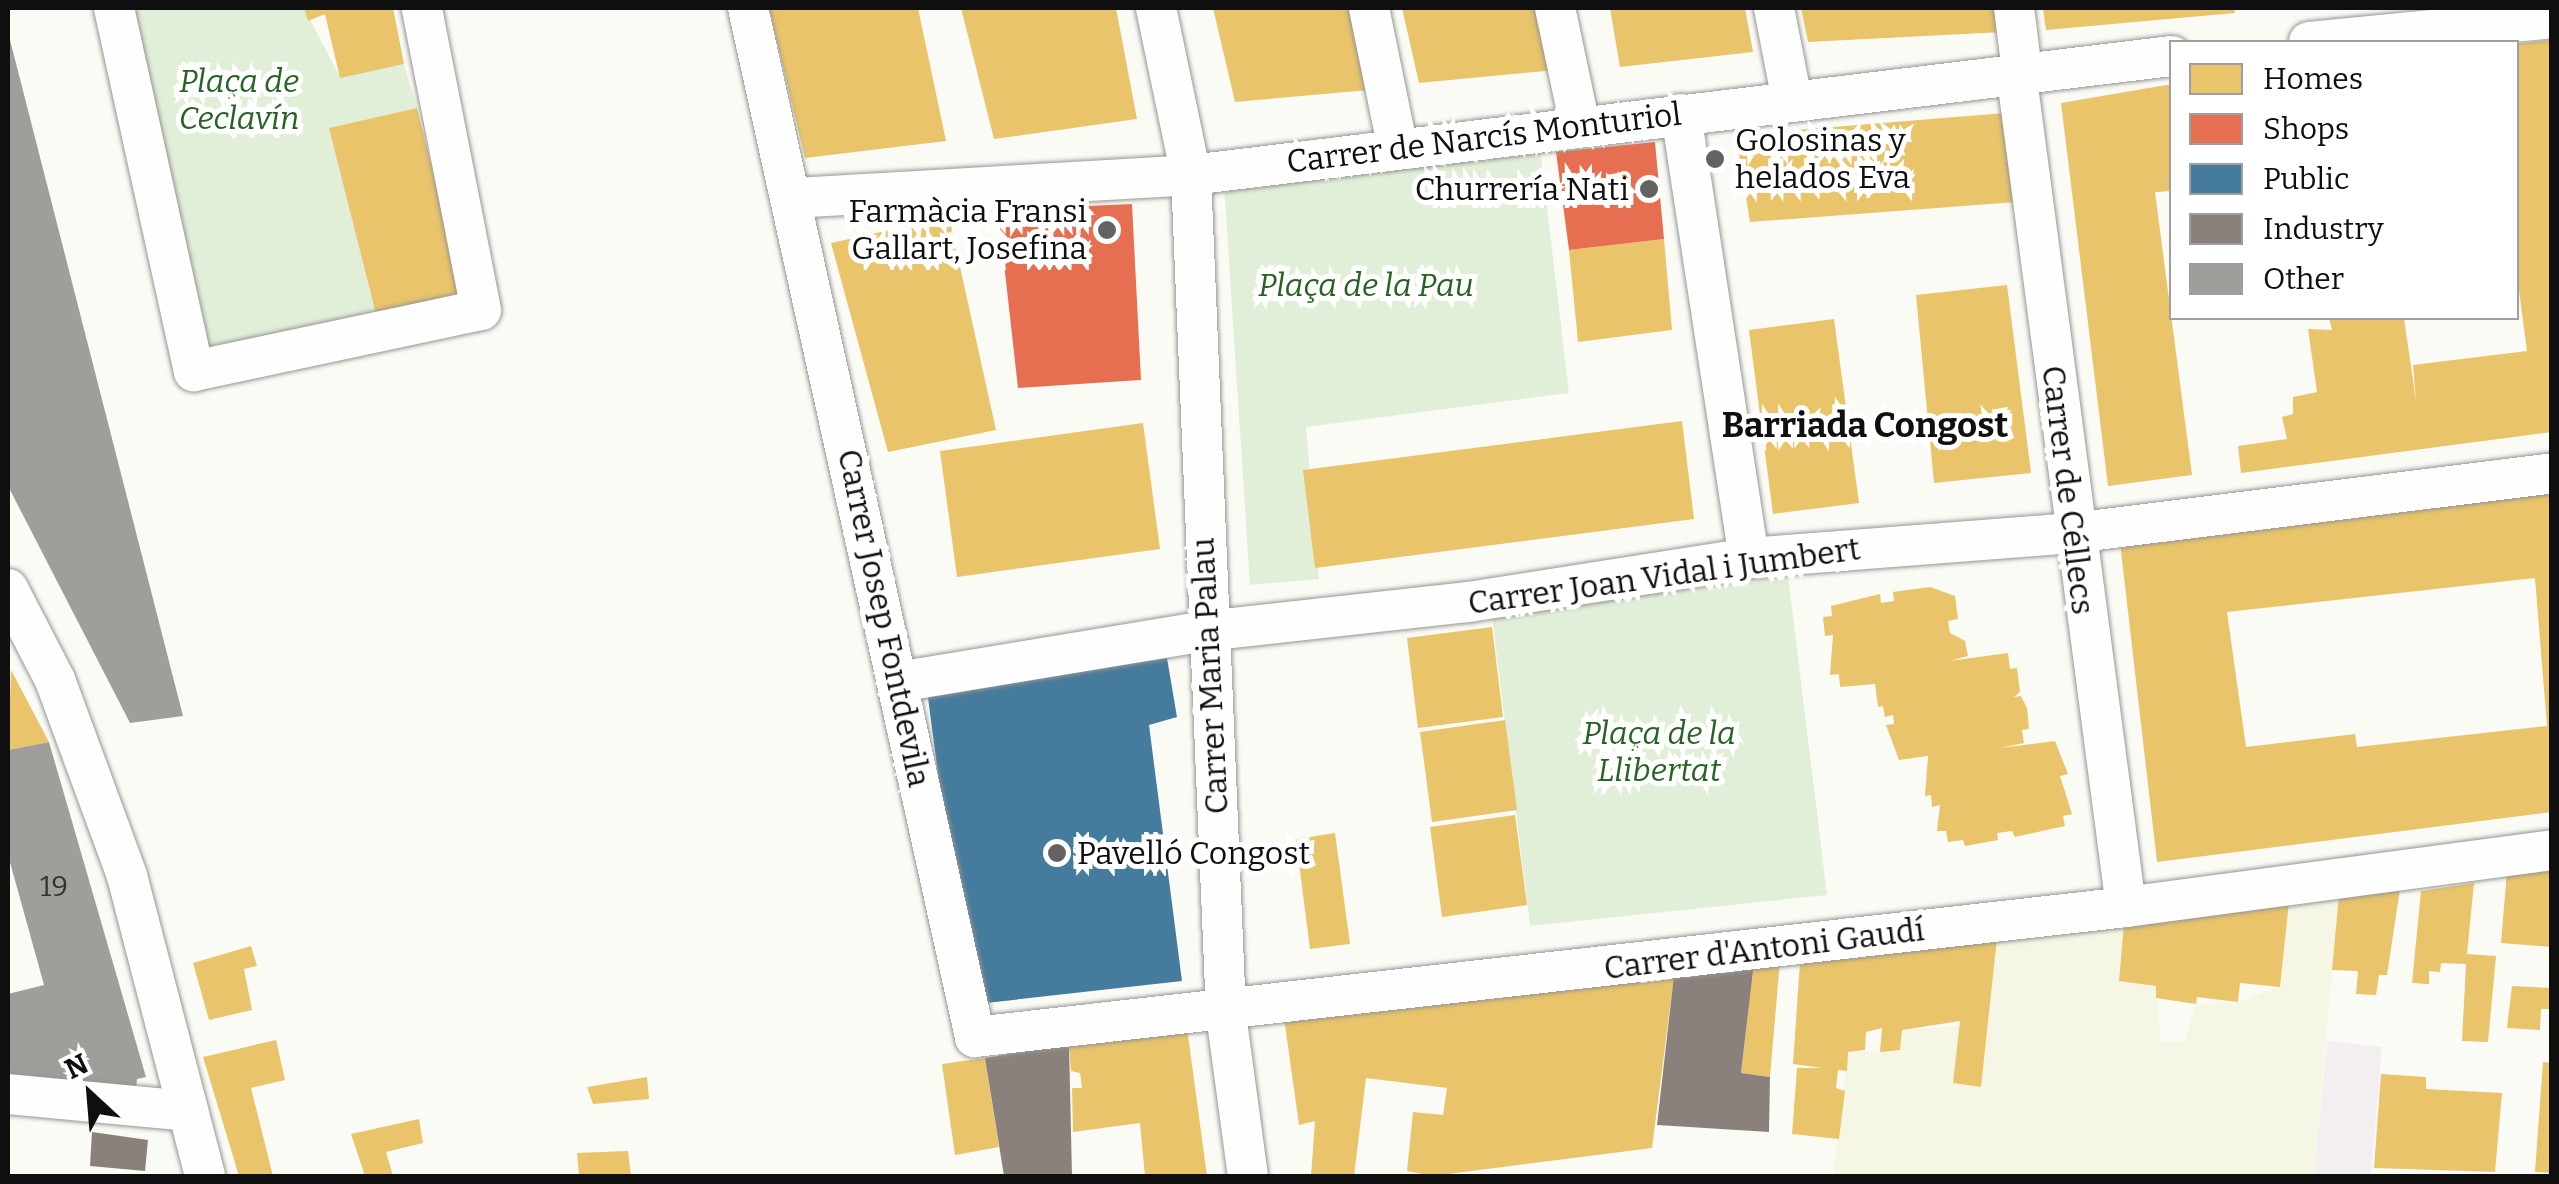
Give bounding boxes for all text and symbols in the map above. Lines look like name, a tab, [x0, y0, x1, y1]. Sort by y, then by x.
legend	[2169, 40, 2519, 320]
text: Homes	[2263, 61, 2363, 97]
park label: Plaça de Ceclavín	[179, 63, 299, 138]
street label: Carrer de Narcís Monturiol	[1284, 95, 1684, 181]
text: Shops	[2263, 111, 2349, 147]
place label: Golosinas y helados Eva	[1735, 122, 1910, 197]
marker: Golosinas y helados Eva	[1704, 148, 1726, 170]
text: Public	[2263, 161, 2349, 197]
place label: Churrería Nati	[1415, 170, 1629, 208]
marker: Churrería Nati	[1638, 178, 1660, 200]
place label: Farmàcia Fransi Gallart, Josefina	[848, 193, 1087, 268]
text: Industry	[2263, 211, 2384, 247]
marker: Farmàcia Fransi Gallart, Josefina	[1096, 219, 1118, 241]
text: Other	[2263, 261, 2344, 297]
park label: Plaça de la Pau	[1258, 266, 1474, 304]
street label: Carrer de Céllecs	[2034, 363, 2102, 617]
district label: Barriada Congost	[1722, 404, 2008, 446]
street label: Carrer Josep Fontdevila	[829, 446, 939, 790]
street label: Carrer Joan Vidal i Jumbert	[1465, 529, 1863, 623]
street label: Carrer Maria Palau	[1184, 537, 1236, 815]
park label: Plaça de la Llibertat	[1582, 715, 1736, 790]
place label: Pavelló Congost	[1077, 834, 1310, 872]
marker: Pavelló Congost	[1046, 842, 1068, 864]
house number: 19	[40, 870, 68, 904]
street label: Carrer d'Antoni Gaudí	[1602, 910, 1926, 988]
north arrow	[40, 1044, 140, 1144]
text: N	[60, 1047, 94, 1086]

